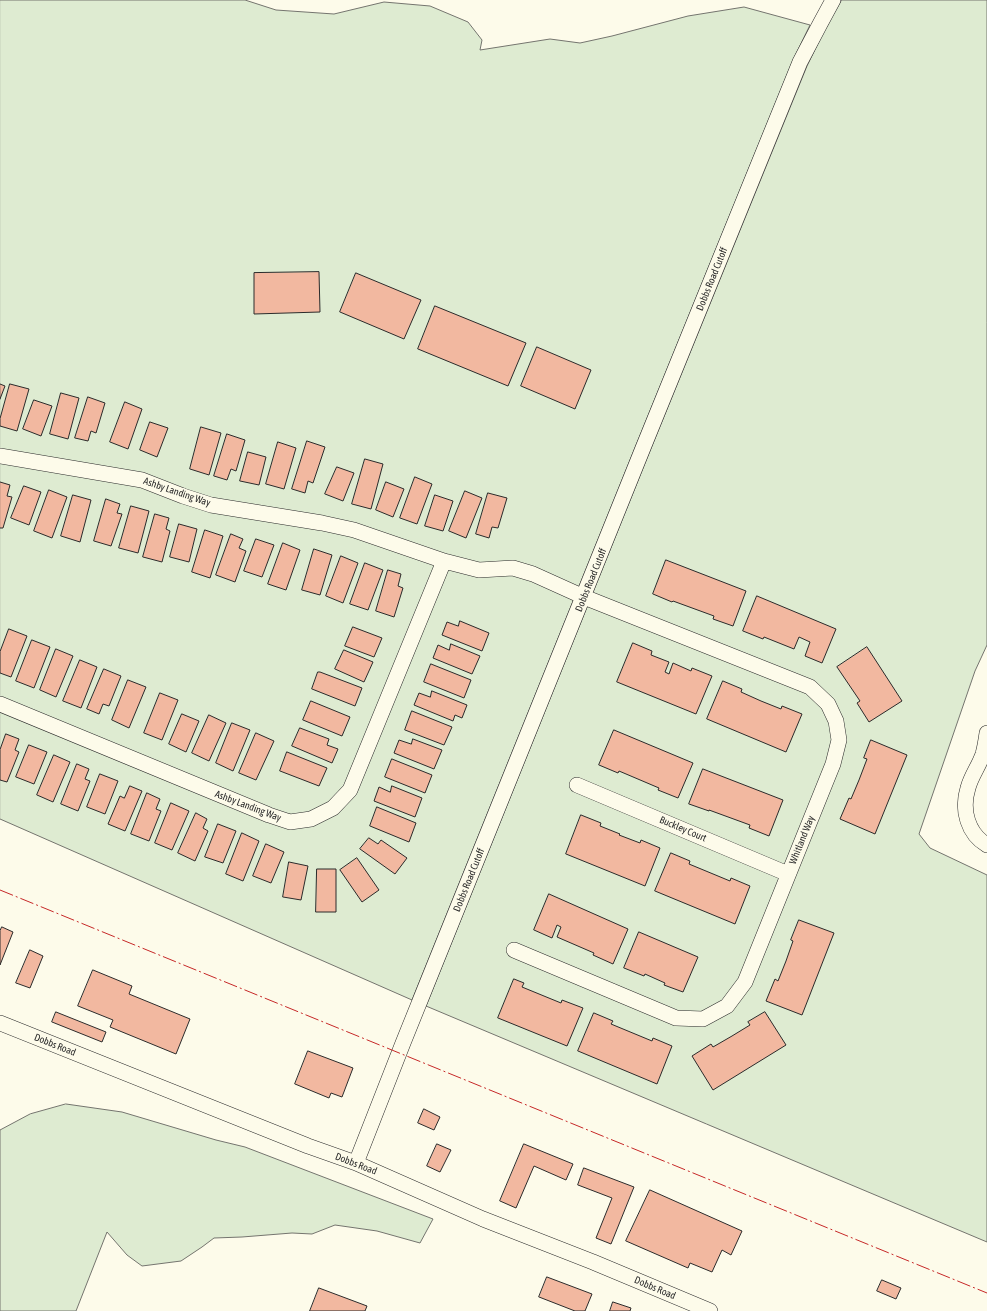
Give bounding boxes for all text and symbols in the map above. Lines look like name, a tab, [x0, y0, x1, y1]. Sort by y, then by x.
street label: Dobbs Road Cutoff	[694, 246, 730, 312]
street label: Ashby Landing Way	[142, 475, 212, 509]
street label: Dobbs Road Cutoff	[573, 547, 609, 613]
street label: Ashby Landing Way	[213, 788, 283, 824]
street label: Buckley Court	[658, 814, 708, 844]
street label: Whitland Way	[787, 814, 817, 866]
street label: Dobbs Road Cutoff	[451, 847, 487, 913]
street label: Dobbs Road	[32, 1031, 78, 1059]
street label: Dobbs Road	[333, 1151, 379, 1177]
street label: Dobbs Road	[633, 1274, 677, 1302]

